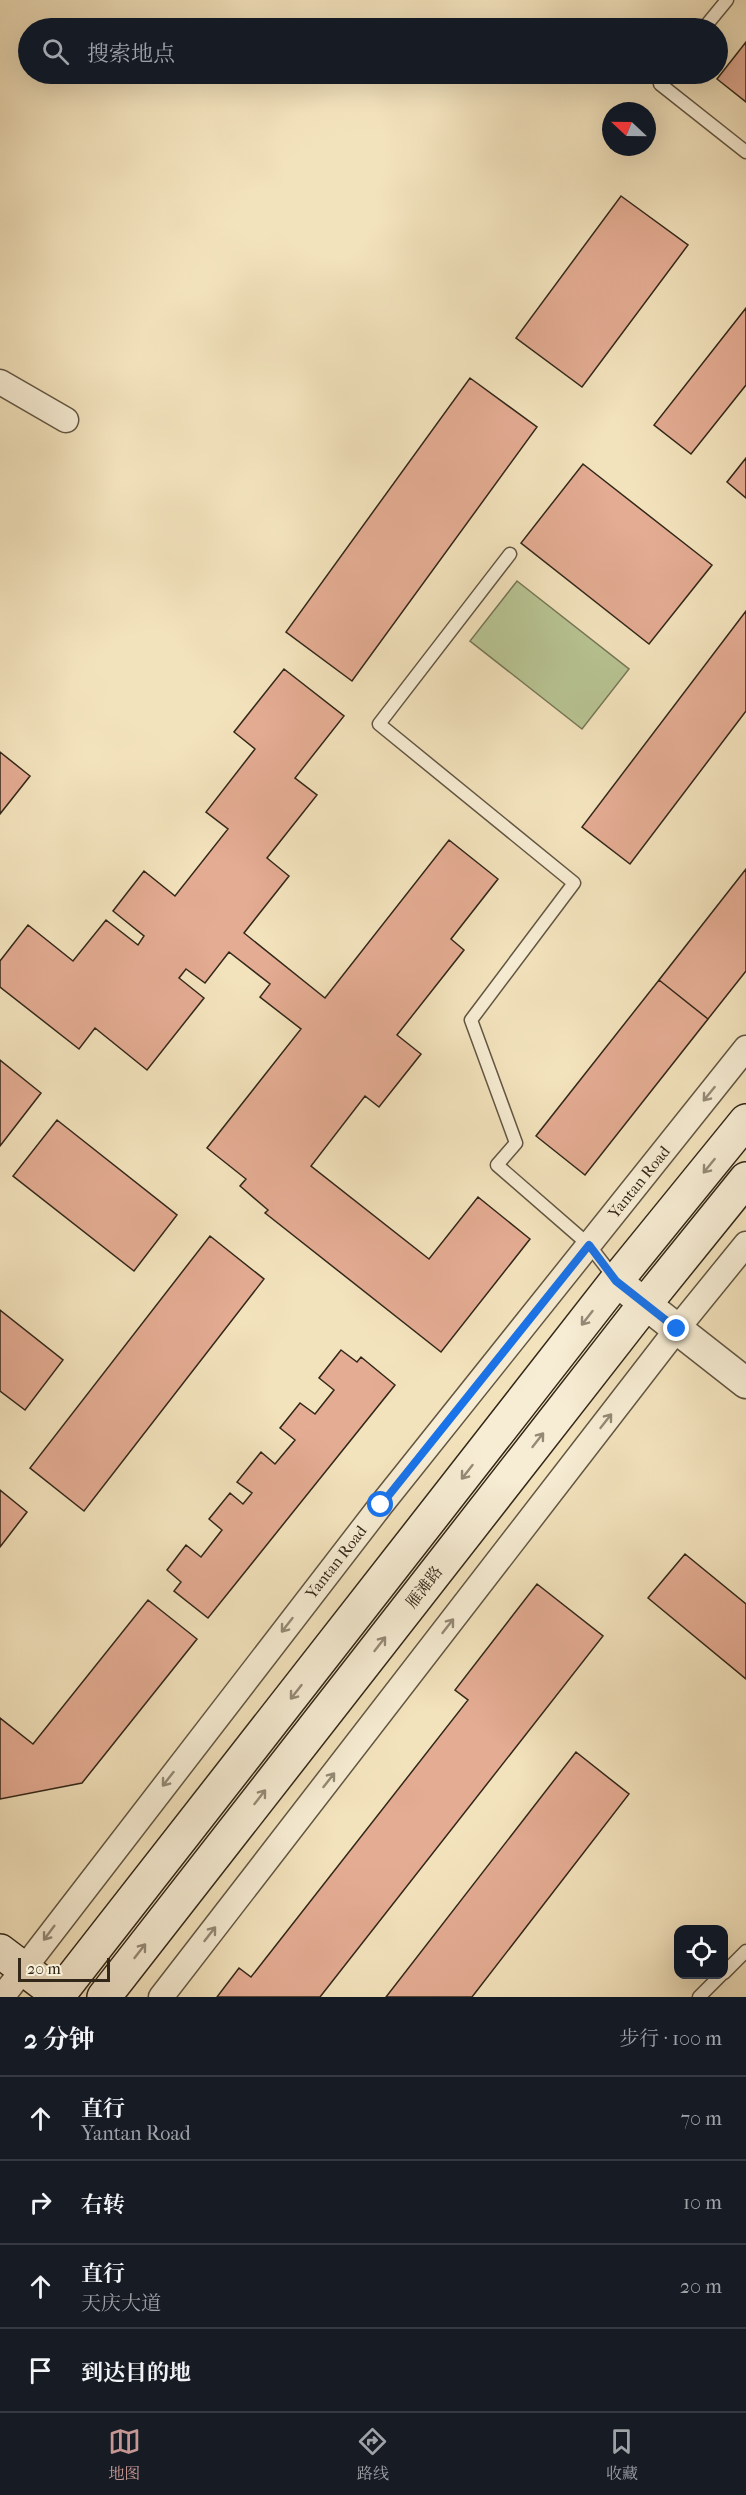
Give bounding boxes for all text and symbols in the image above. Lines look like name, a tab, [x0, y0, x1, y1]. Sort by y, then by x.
search box	[18, 18, 728, 84]
icon: search	[39, 35, 72, 68]
text: 搜索地点	[87, 41, 175, 67]
north arrow	[602, 102, 656, 156]
one-way arrow	[703, 1086, 716, 1102]
street label: Yantan Road	[603, 1142, 674, 1223]
one-way arrow	[703, 1158, 716, 1174]
one-way arrow	[581, 1310, 594, 1326]
route end	[663, 1315, 689, 1341]
one-way arrow	[599, 1414, 612, 1430]
one-way arrow	[532, 1432, 545, 1448]
one-way arrow	[461, 1464, 474, 1480]
route start	[367, 1491, 393, 1517]
street label: Yantan Road	[301, 1521, 371, 1603]
street label: 雁滩路	[402, 1562, 446, 1612]
one-way arrow	[281, 1616, 294, 1632]
one-way arrow	[442, 1618, 454, 1634]
one-way arrow	[373, 1636, 386, 1652]
one-way arrow	[289, 1684, 302, 1700]
one-way arrow	[162, 1771, 175, 1787]
one-way arrow	[322, 1772, 335, 1788]
one-way arrow	[253, 1790, 266, 1806]
one-way arrow	[43, 1925, 55, 1941]
map controls	[674, 1925, 728, 1979]
button: locate	[674, 1925, 728, 1979]
one-way arrow	[203, 1926, 216, 1942]
one-way arrow	[133, 1943, 146, 1959]
scale bar	[18, 1955, 110, 1982]
text: 20 m	[27, 1959, 61, 1978]
text: 2 分钟	[24, 2024, 95, 2055]
text: 步行 · 100 m	[619, 2027, 722, 2050]
text: 直行	[81, 2096, 125, 2122]
icon: ahead	[24, 2102, 57, 2135]
text: 70 m	[680, 2107, 722, 2130]
text: Yantan Road	[81, 2122, 191, 2145]
icon: right	[24, 2186, 57, 2219]
text: 10 m	[683, 2191, 722, 2214]
text: 右转	[81, 2192, 125, 2218]
text: 直行	[81, 2261, 125, 2287]
icon: ahead	[24, 2270, 57, 2303]
text: 20 m	[680, 2275, 722, 2298]
text: 天庆大道	[81, 2292, 161, 2315]
icon: arrive	[24, 2354, 57, 2387]
text: 到达目的地	[81, 2360, 191, 2386]
tab: 地图	[108, 2425, 141, 2484]
tab: 路线	[356, 2425, 389, 2484]
tab: 收藏	[605, 2425, 638, 2484]

